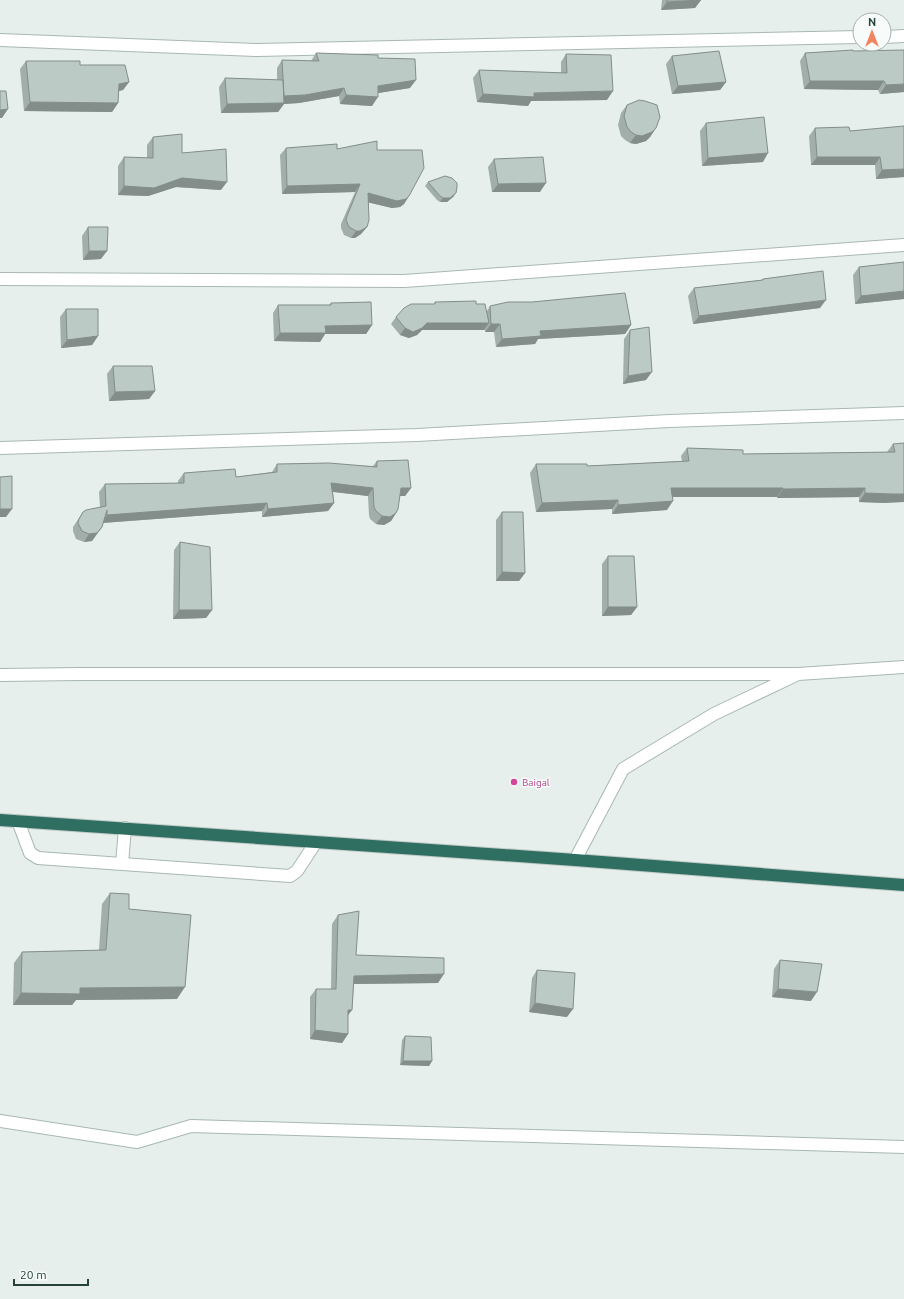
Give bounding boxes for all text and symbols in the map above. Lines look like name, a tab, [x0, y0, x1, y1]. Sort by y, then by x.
north arrow	[852, 12, 892, 52]
text: N	[868, 16, 876, 28]
marker: Baigal	[509, 777, 519, 787]
place label: Baigal	[522, 777, 550, 788]
scale bar	[14, 1261, 88, 1287]
text: 20 m	[20, 1268, 47, 1281]

